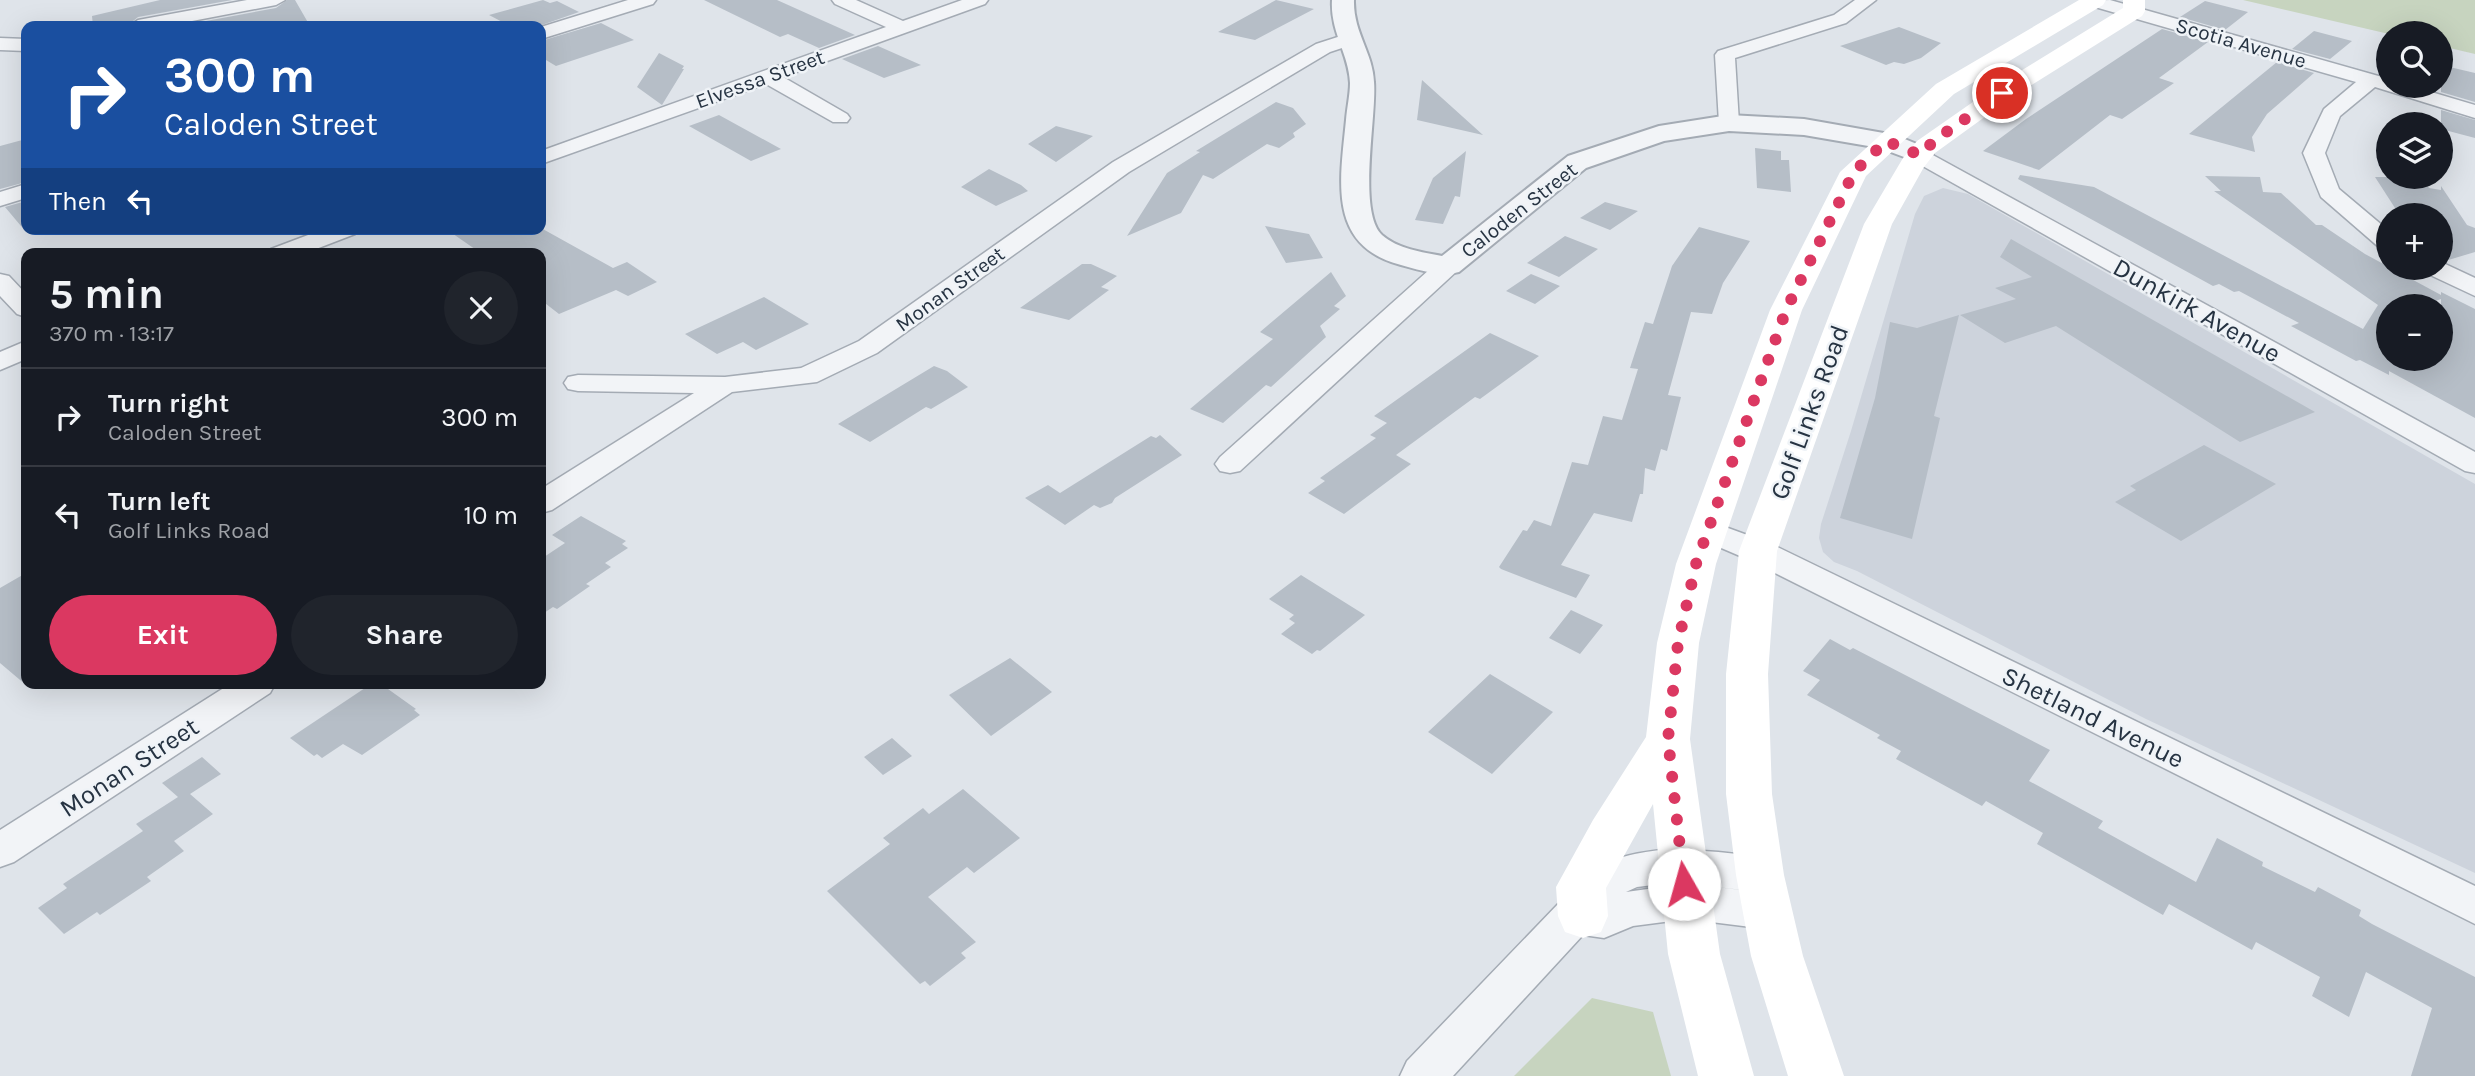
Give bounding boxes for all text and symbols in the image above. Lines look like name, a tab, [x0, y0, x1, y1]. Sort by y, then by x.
street label: Scotia Avenue	[2173, 13, 2309, 73]
map controls	[2376, 21, 2453, 371]
button: search	[2376, 21, 2453, 98]
street label: Elvessa Street	[692, 45, 828, 113]
text: 300 m	[164, 47, 315, 104]
icon: right	[49, 49, 140, 140]
pin	[1972, 63, 2032, 123]
icon: arrive	[1983, 74, 2021, 112]
text: Caloden Street	[164, 106, 378, 143]
button: layers	[2376, 112, 2453, 189]
street label: Caloden Street	[1456, 157, 1582, 263]
icon: left	[121, 182, 159, 220]
text: Then	[49, 186, 107, 217]
button: +	[2376, 203, 2453, 280]
street label: Monan Street	[891, 241, 1009, 337]
street label: Dunkirk Avenue	[2108, 252, 2286, 369]
text: 5 min	[49, 269, 164, 319]
button: close	[444, 271, 518, 345]
button: −	[2376, 294, 2453, 371]
text: 370 m · 13:17	[49, 320, 174, 347]
street label: Golf Links Road	[1764, 321, 1855, 504]
text: Turn right	[108, 388, 229, 419]
icon: right	[49, 398, 87, 436]
text: 300 m	[441, 402, 518, 433]
text: Caloden Street	[108, 419, 262, 446]
text: Turn left	[108, 486, 210, 517]
icon: left	[49, 496, 87, 534]
text: 10 m	[463, 500, 518, 531]
text: Golf Links Road	[108, 517, 270, 544]
button: Exit	[49, 595, 277, 675]
button: Share	[291, 595, 518, 675]
street label: Shetland Avenue	[1997, 660, 2189, 775]
street label: Monan Street	[54, 711, 205, 824]
position arrow	[1647, 847, 1721, 921]

